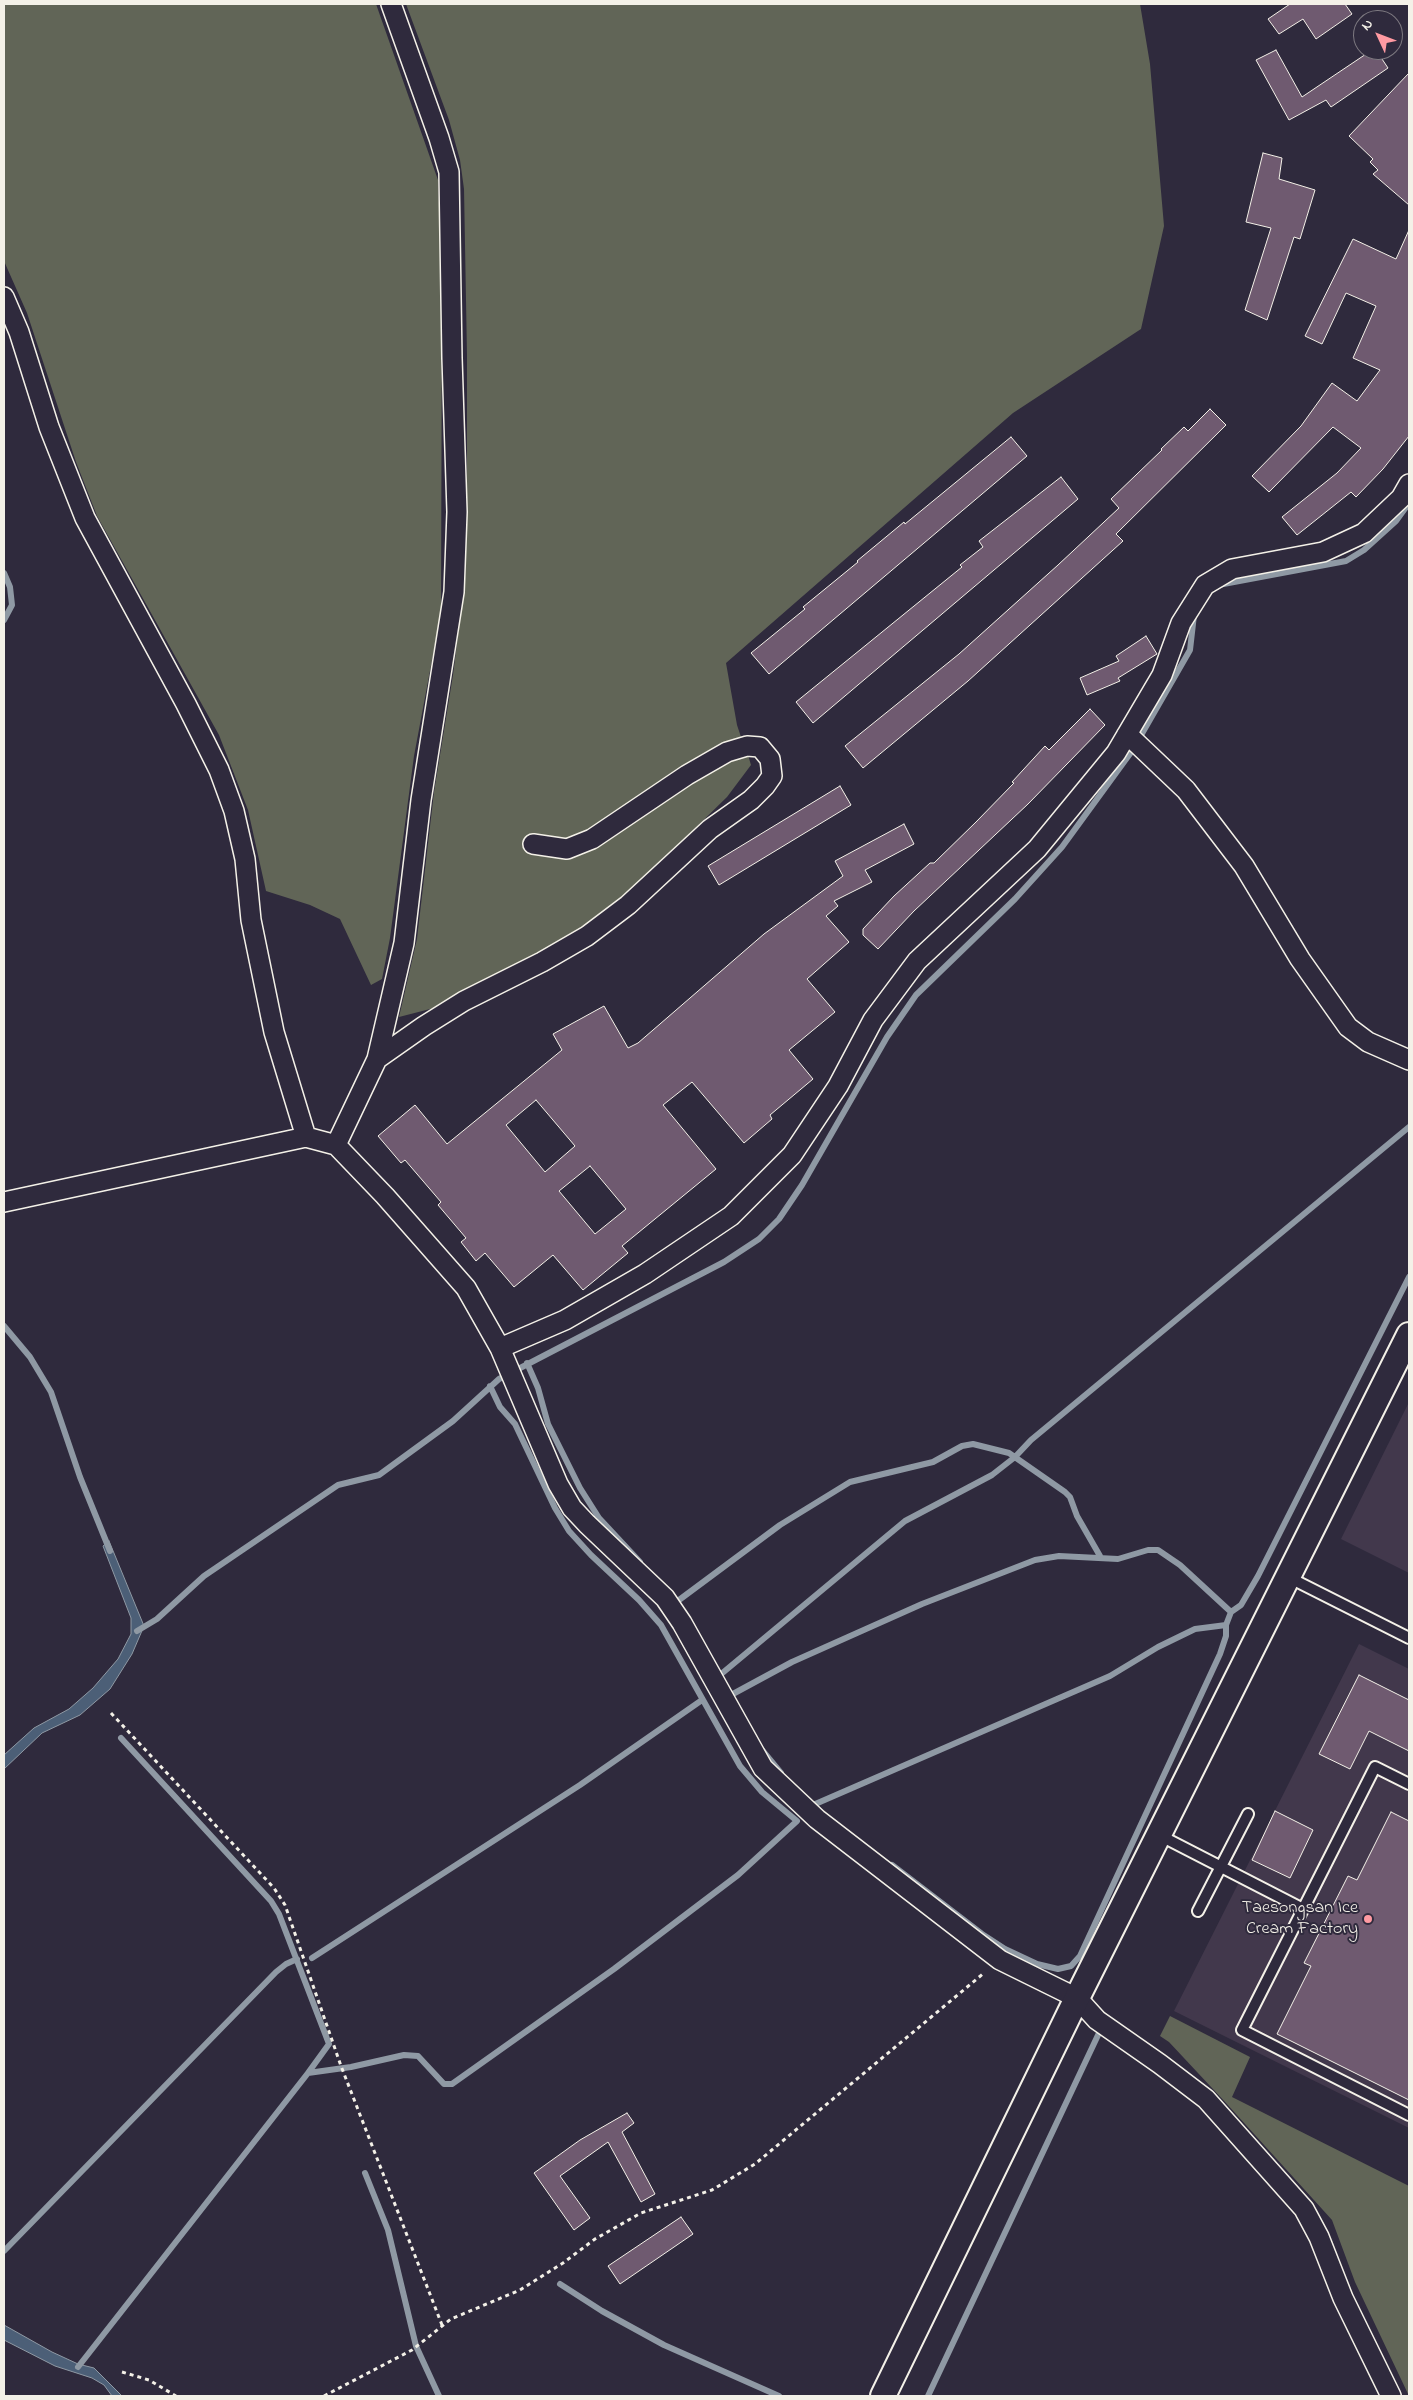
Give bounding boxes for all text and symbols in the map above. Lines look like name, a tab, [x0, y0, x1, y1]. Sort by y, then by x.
north arrow	[1353, 10, 1403, 60]
text: N	[1356, 14, 1378, 36]
place label: Taesongsan Ice Cream Factory	[1242, 1898, 1358, 1940]
marker: Taesongsan Ice Cream Factory	[1362, 1913, 1374, 1925]

